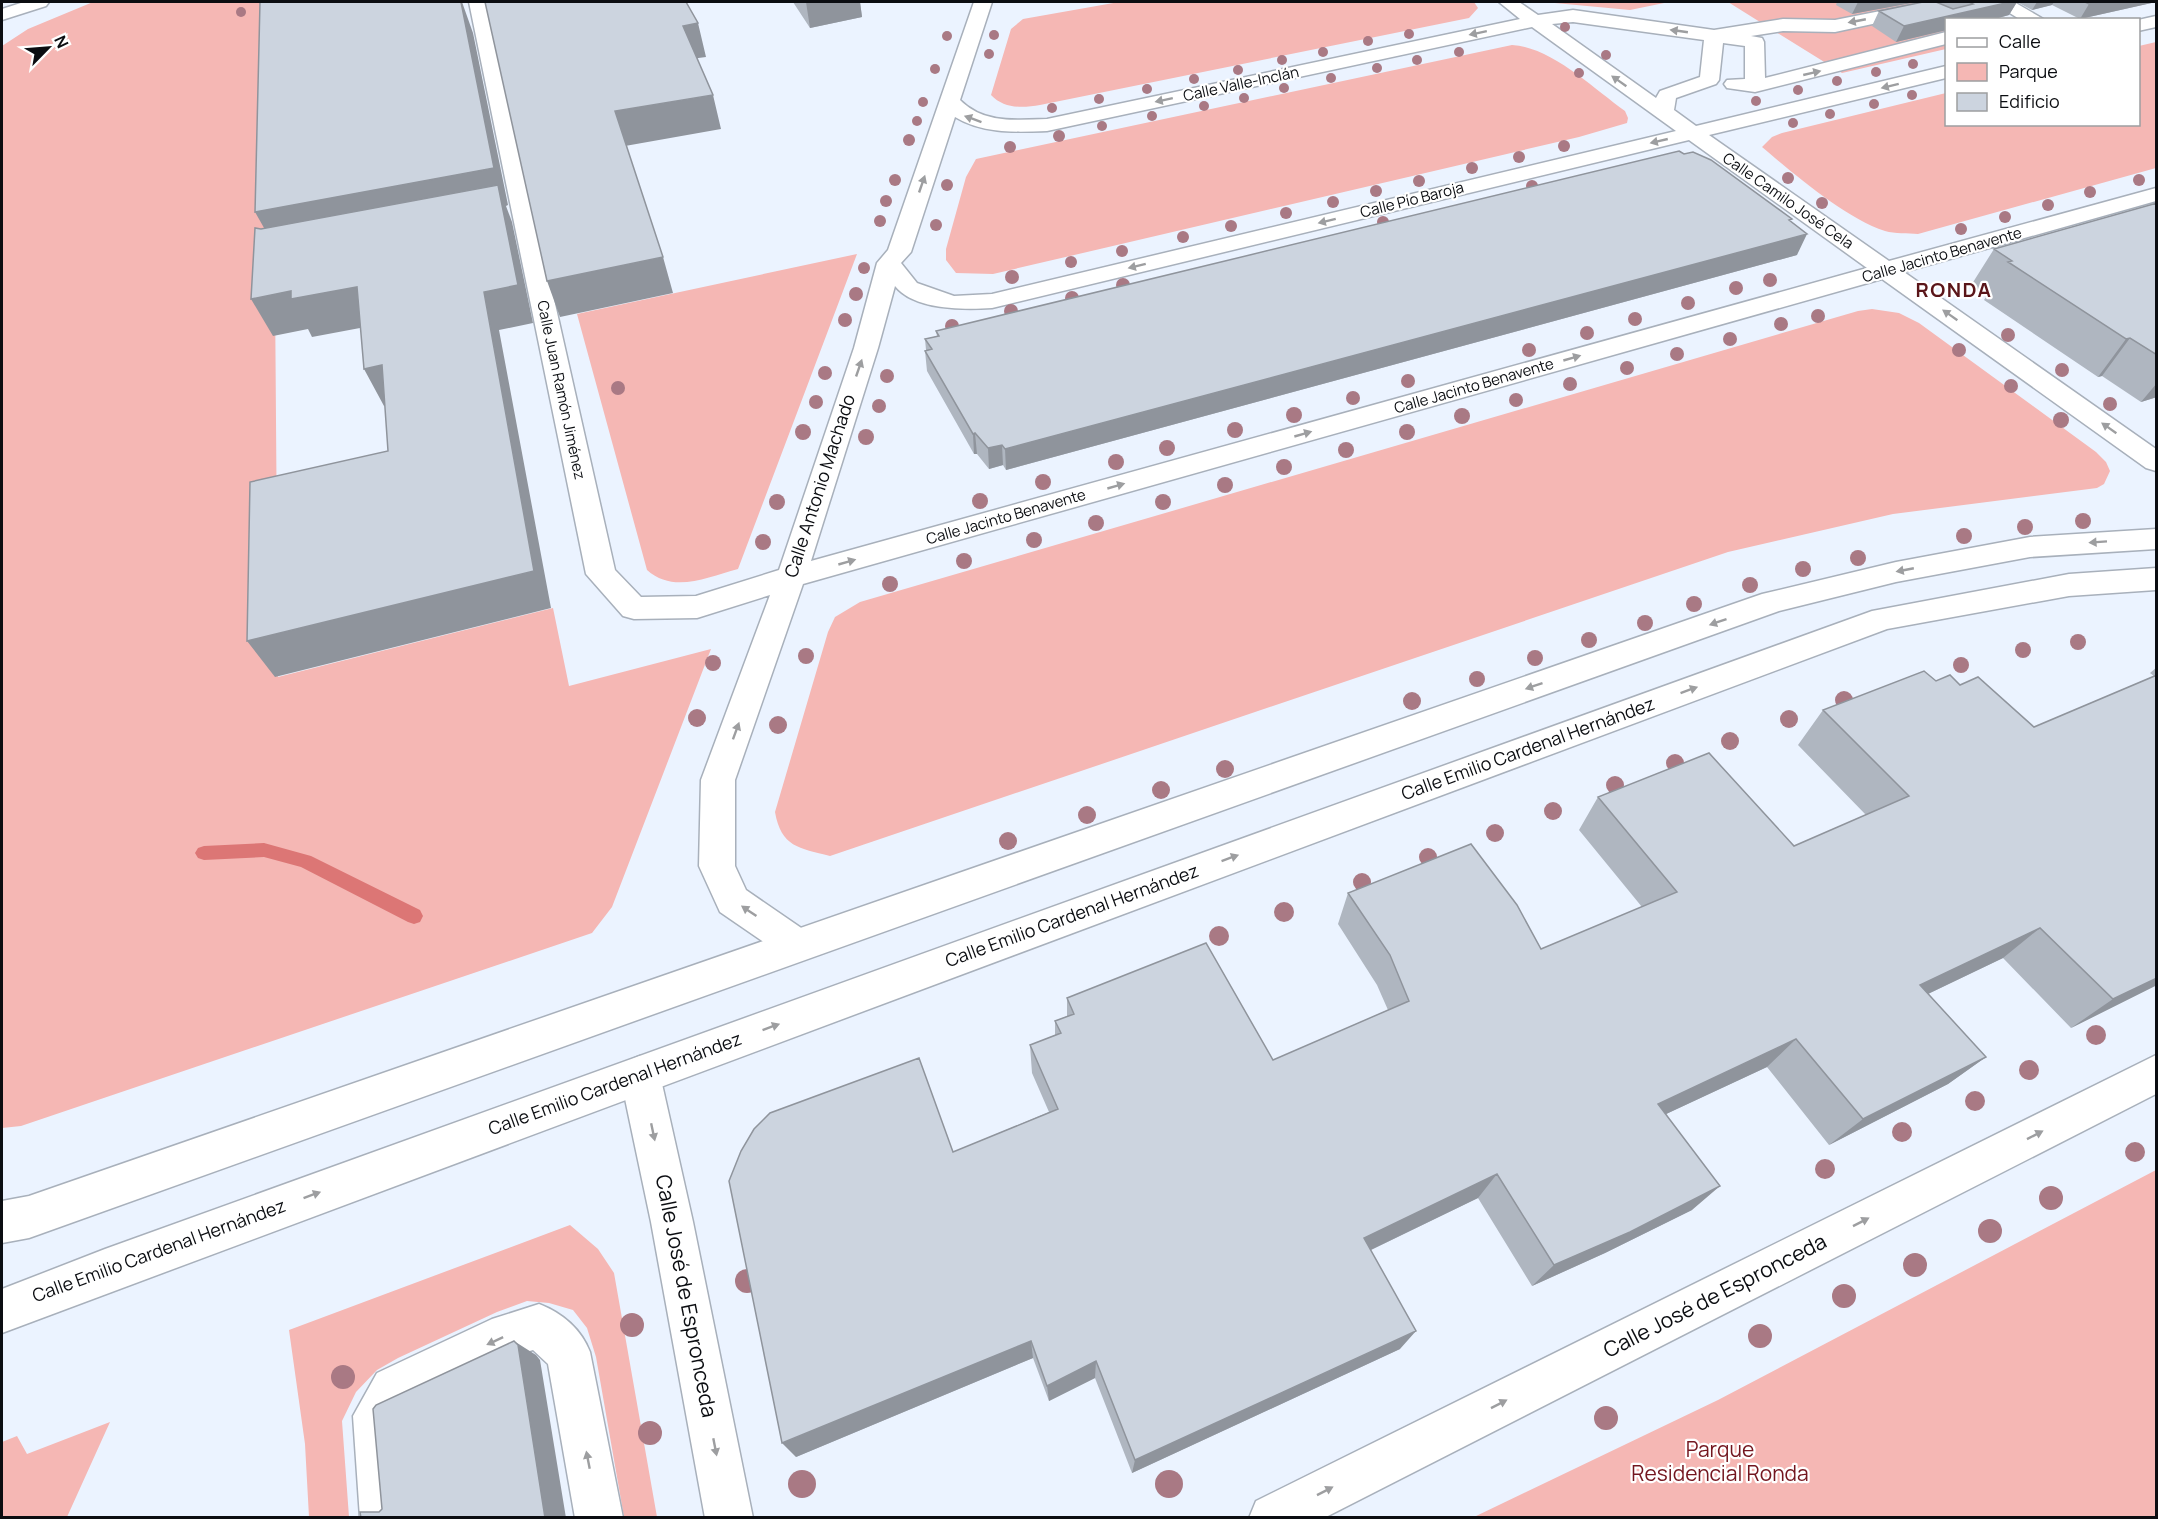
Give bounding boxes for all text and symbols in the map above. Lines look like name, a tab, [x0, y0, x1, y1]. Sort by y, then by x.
one-way arrow	[1847, 17, 1866, 26]
north arrow	[18, 18, 78, 78]
legend	[1945, 18, 2140, 126]
one-way arrow	[1669, 26, 1688, 35]
one-way arrow	[1468, 29, 1487, 38]
text: Calle	[1999, 29, 2041, 53]
text: N	[49, 32, 74, 52]
text: Parque	[1999, 59, 2058, 83]
street label: Calle Valle-Inclán	[1181, 61, 1301, 106]
one-way arrow	[1802, 68, 1821, 78]
one-way arrow	[1612, 75, 1628, 87]
one-way arrow	[1880, 81, 1899, 91]
text: Edificio	[1999, 89, 2060, 113]
one-way arrow	[1154, 96, 1173, 105]
one-way arrow	[964, 113, 982, 123]
one-way arrow	[1650, 136, 1668, 146]
street label: Calle Camilo José Cela	[1719, 147, 1858, 254]
one-way arrow	[917, 175, 927, 193]
street label: Calle Pío Baroja	[1358, 177, 1466, 223]
one-way arrow	[1317, 216, 1336, 226]
street label: Calle Jacinto Benavente	[1860, 222, 2024, 287]
one-way arrow	[1128, 262, 1146, 272]
district label: RONDA	[1915, 276, 1993, 303]
street label: Calle Juan Ramón Jiménez	[532, 298, 591, 481]
one-way arrow	[1942, 309, 1958, 321]
street label: Calle Jacinto Benavente	[1392, 353, 1556, 418]
one-way arrow	[1563, 353, 1581, 362]
one-way arrow	[855, 359, 865, 377]
street label: Calle Antonio Machado	[778, 391, 860, 580]
one-way arrow	[2101, 422, 2117, 434]
one-way arrow	[1294, 428, 1313, 438]
one-way arrow	[1107, 481, 1125, 490]
street label: Calle Jacinto Benavente	[924, 484, 1088, 549]
one-way arrow	[2089, 538, 2108, 547]
one-way arrow	[838, 557, 856, 566]
one-way arrow	[1896, 566, 1915, 575]
one-way arrow	[1709, 617, 1727, 627]
one-way arrow	[1525, 682, 1543, 692]
one-way arrow	[1680, 685, 1698, 694]
street label: Calle Emilio Cardenal Hernández	[1398, 691, 1658, 805]
one-way arrow	[731, 722, 741, 740]
one-way arrow	[1221, 853, 1239, 863]
street label: Calle Emilio Cardenal Hernández	[942, 858, 1202, 972]
one-way arrow	[741, 905, 757, 917]
one-way arrow	[762, 1021, 780, 1031]
street label: Calle Emilio Cardenal Hernández	[485, 1026, 745, 1140]
one-way arrow	[649, 1123, 658, 1142]
one-way arrow	[2027, 1130, 2044, 1139]
street label: Calle José de Espronceda	[650, 1172, 724, 1420]
one-way arrow	[303, 1189, 321, 1199]
street label: Calle Emilio Cardenal Hernández	[29, 1193, 289, 1307]
one-way arrow	[1853, 1217, 1870, 1227]
street label: Calle José de Espronceda	[1598, 1227, 1831, 1364]
one-way arrow	[486, 1337, 504, 1347]
one-way arrow	[1491, 1399, 1508, 1408]
park label: Parque Residencial Ronda	[1631, 1435, 1809, 1487]
one-way arrow	[711, 1437, 720, 1456]
one-way arrow	[583, 1450, 592, 1469]
one-way arrow	[1316, 1487, 1334, 1497]

